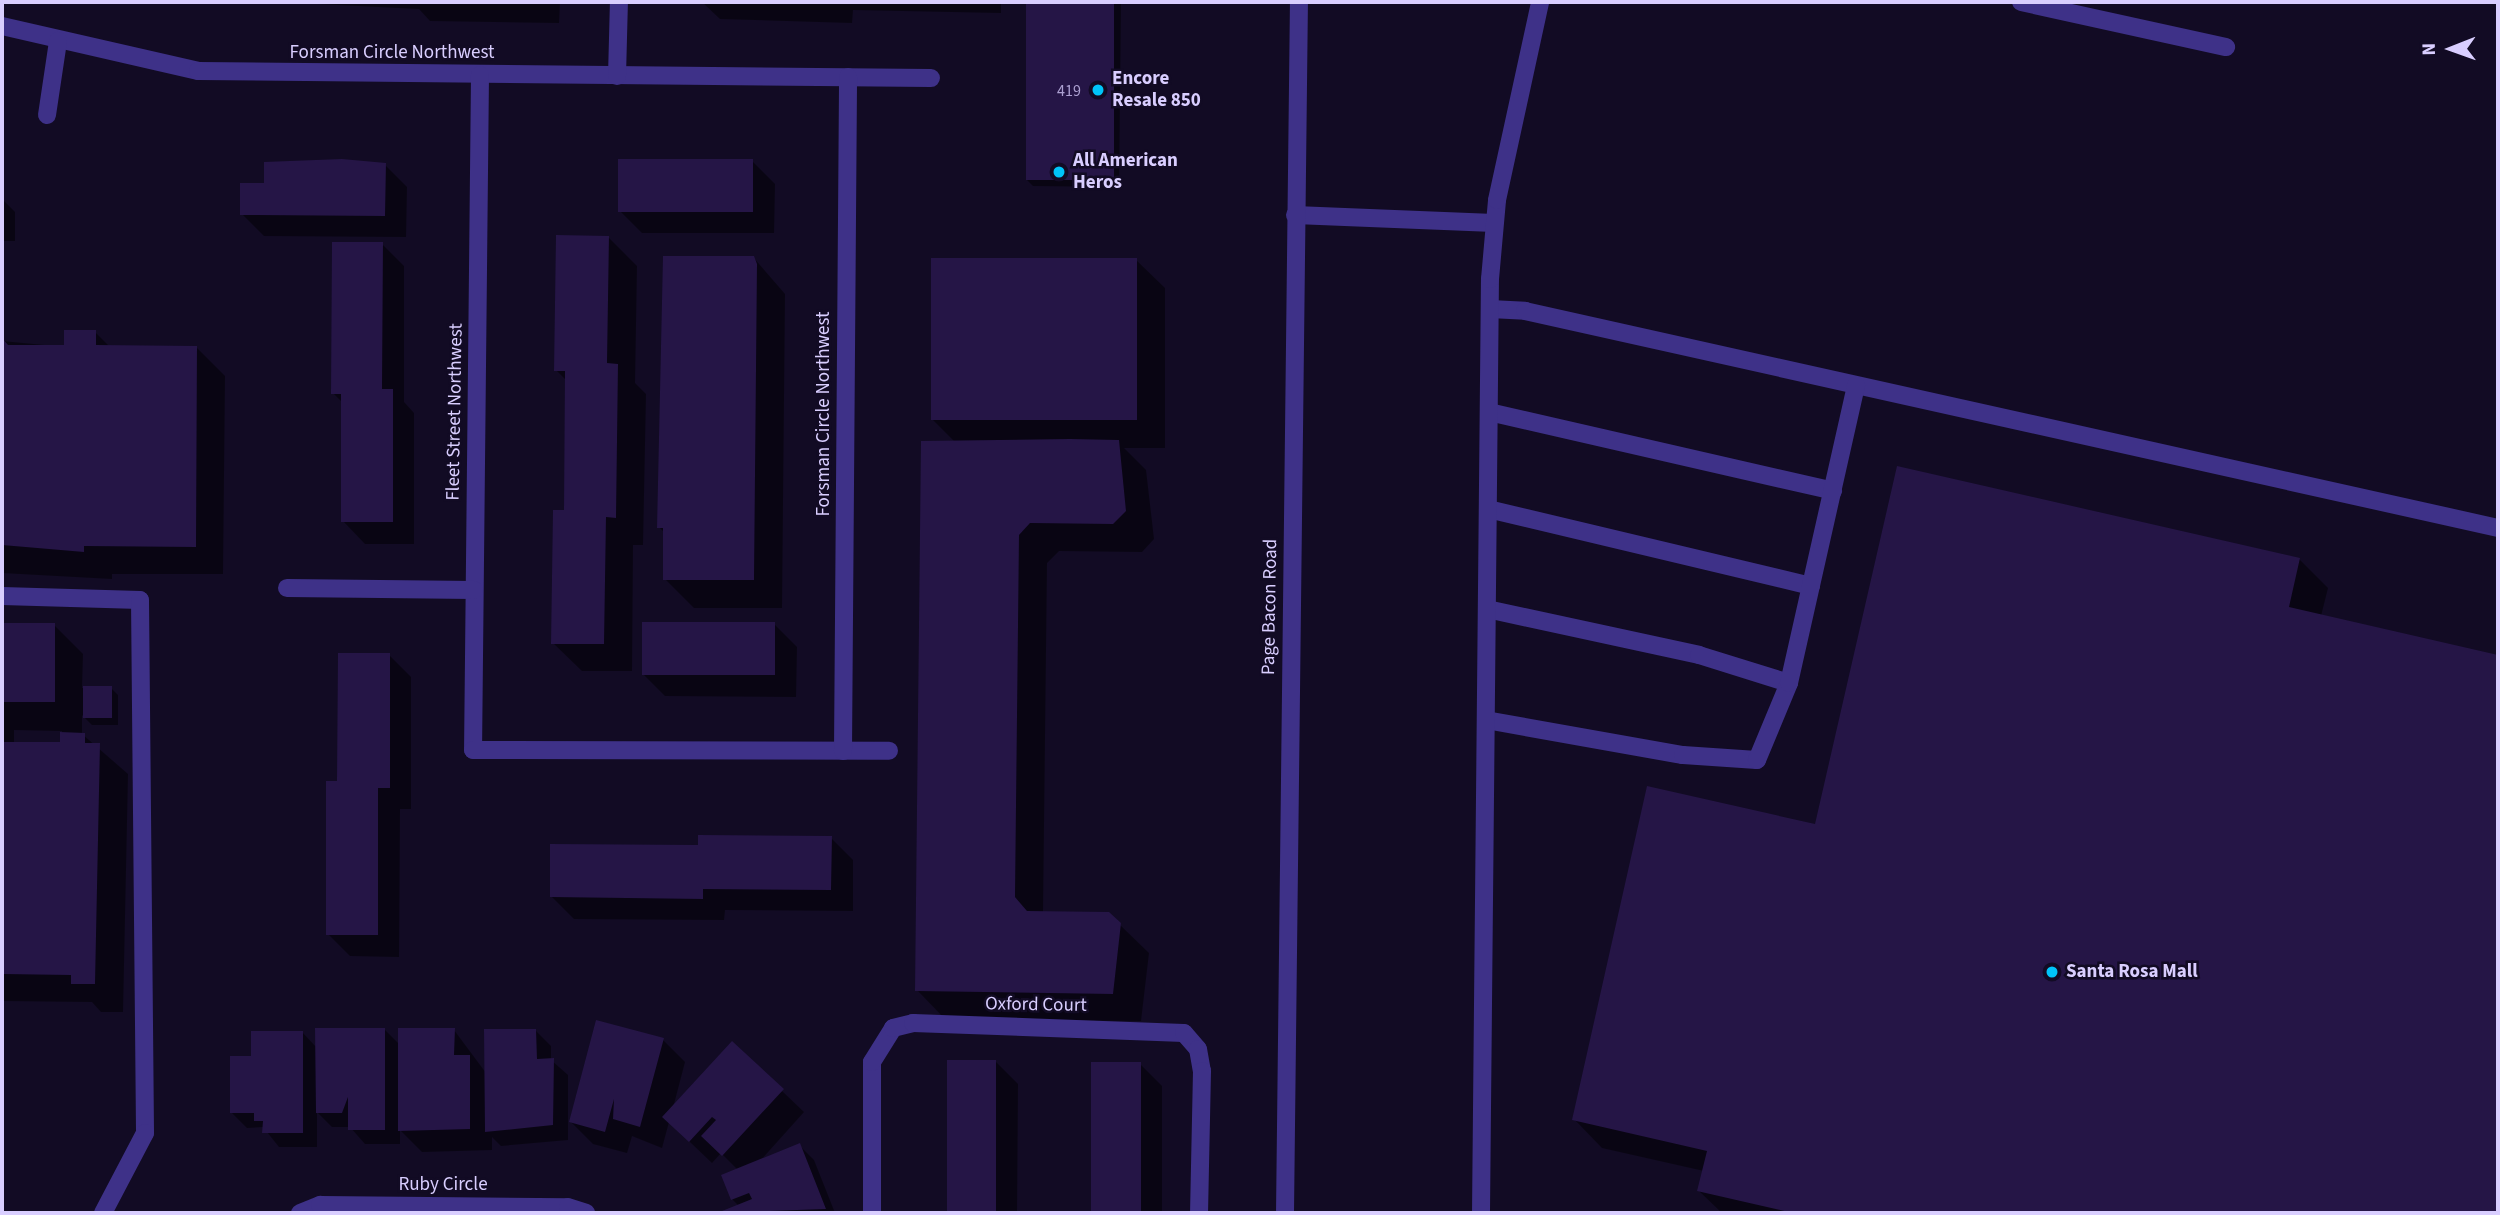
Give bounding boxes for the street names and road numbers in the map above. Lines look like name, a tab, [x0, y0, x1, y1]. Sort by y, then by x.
street label: Forsman Circle Northwest	[289, 42, 495, 64]
street label: Forsman Circle Northwest	[813, 311, 835, 517]
street label: Fleet Street Northwest	[442, 323, 468, 501]
street label: Page Bacon Road	[1257, 539, 1283, 675]
street label: Oxford Court	[985, 993, 1087, 1017]
street label: Ruby Circle	[398, 1174, 488, 1196]

